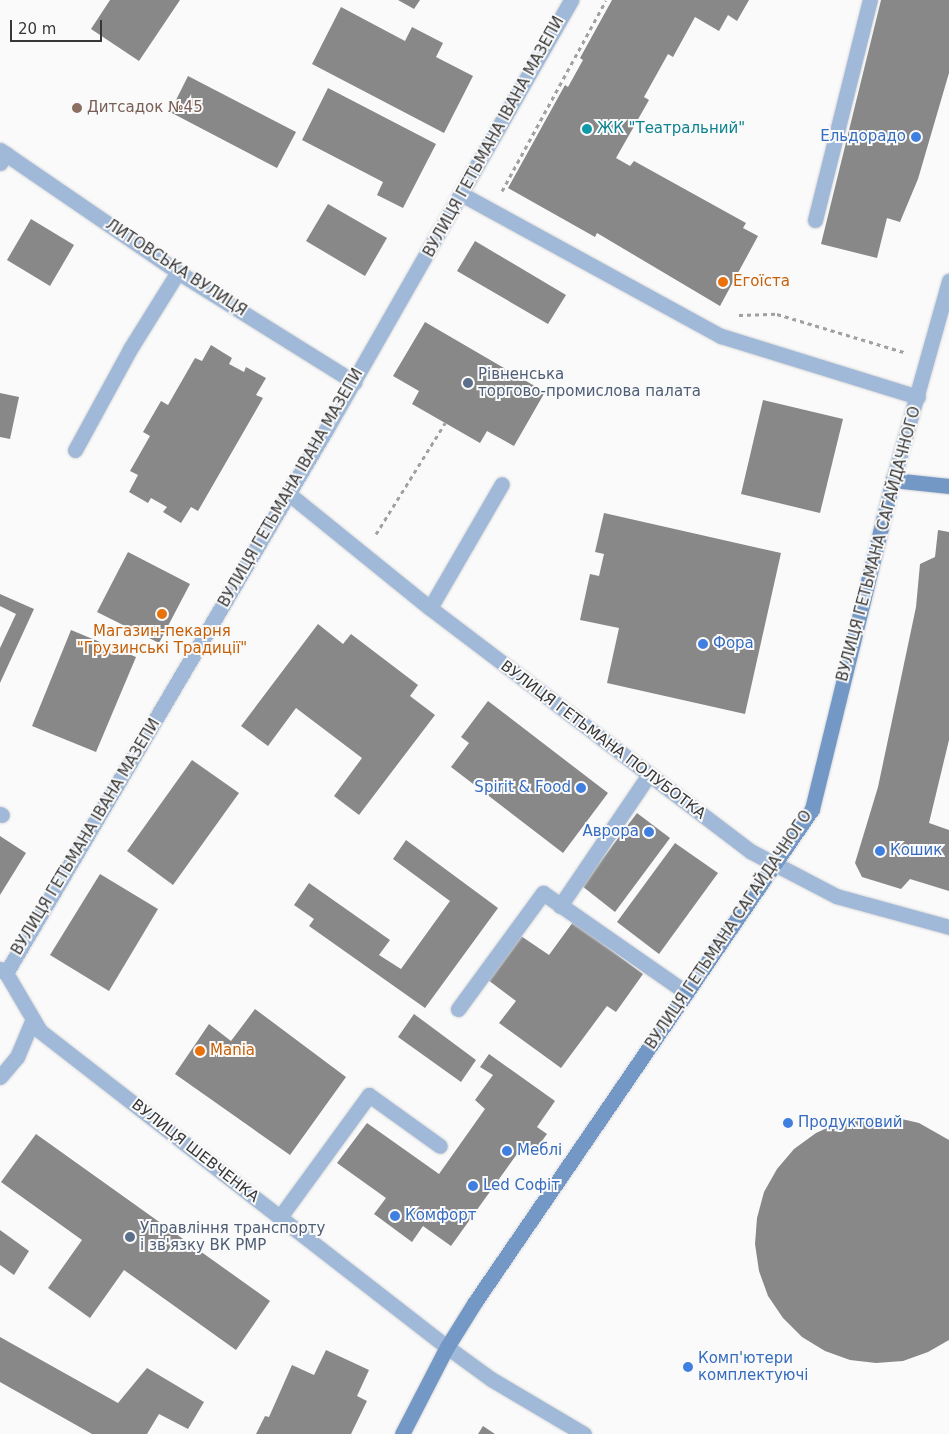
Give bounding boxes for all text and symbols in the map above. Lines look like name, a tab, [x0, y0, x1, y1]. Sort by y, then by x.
scale bar	[12, 10, 105, 42]
street label: ВУЛИЦЯ ГЕТЬМАНА ІВАНА МАЗЕПИ	[420, 13, 568, 261]
text: 20 m	[18, 20, 56, 38]
place label: Дитсадок №45	[87, 99, 203, 117]
marker: Дитсадок №45	[71, 102, 83, 114]
place label: ЖК "Театральний"	[597, 120, 745, 138]
marker: ЖК "Театральний"	[581, 123, 593, 135]
place label: Ельдорадо	[820, 128, 906, 146]
marker: Ельдорадо	[910, 131, 922, 143]
street label: ЛИТОВСЬКА ВУЛИЦЯ	[102, 216, 250, 320]
place label: Егоїста	[733, 273, 790, 291]
marker: Егоїста	[717, 276, 729, 288]
place label: Рівненська торгово-промислова палата	[478, 365, 701, 400]
street label: ВУЛИЦЯ ГЕТЬМАНА ІВАНА МАЗЕПИ	[215, 366, 367, 610]
marker: Рівненська торгово-промислова палата	[462, 377, 474, 389]
street label: ВУЛИЦЯ ГЕТЬМАНА САГАЙДАЧНОГО	[834, 404, 924, 684]
marker: Магазин-пекарня "Грузинські Традиції"	[156, 608, 168, 620]
place label: Магазин-пекарня "Грузинські Традиції"	[77, 622, 247, 657]
place label: Фора	[713, 635, 754, 653]
marker: Фора	[697, 638, 709, 650]
street label: ВУЛИЦЯ ГЕТЬМАНА ПОЛУБОТКА	[497, 657, 709, 823]
street label: ВУЛИЦЯ ГЕТЬМАНА ІВАНА МАЗЕПИ	[8, 716, 164, 958]
place label: Spirit & Food	[474, 779, 571, 797]
marker: Spirit & Food	[575, 782, 587, 794]
street label: ВУЛИЦЯ ГЕТЬМАНА САГАЙДАЧНОГО	[642, 807, 816, 1053]
place label: Аврора	[582, 823, 639, 841]
marker: Аврора	[643, 826, 655, 838]
place label: Кошик	[890, 842, 942, 860]
marker: Кошик	[874, 845, 886, 857]
place label: Mania	[210, 1042, 255, 1060]
marker: Mania	[194, 1045, 206, 1057]
street label: ВУЛИЦЯ ШЕВЧЕНКА	[128, 1096, 262, 1206]
place label: Продуктовий	[798, 1114, 903, 1132]
marker: Продуктовий	[782, 1117, 794, 1129]
place label: Меблі	[517, 1142, 562, 1160]
marker: Меблі	[501, 1145, 513, 1157]
place label: Led Софіт	[483, 1177, 560, 1195]
marker: Led Софіт	[467, 1180, 479, 1192]
place label: Комфорт	[405, 1207, 476, 1225]
marker: Комфорт	[389, 1210, 401, 1222]
place label: Управління транспорту і зв'язку ВК РМР	[140, 1219, 325, 1254]
marker: Управління транспорту і зв'язку ВК РМР	[124, 1231, 136, 1243]
place label: Комп'ютери комплектуючі	[698, 1349, 809, 1384]
marker: Комп'ютери комплектуючі	[682, 1361, 694, 1373]

